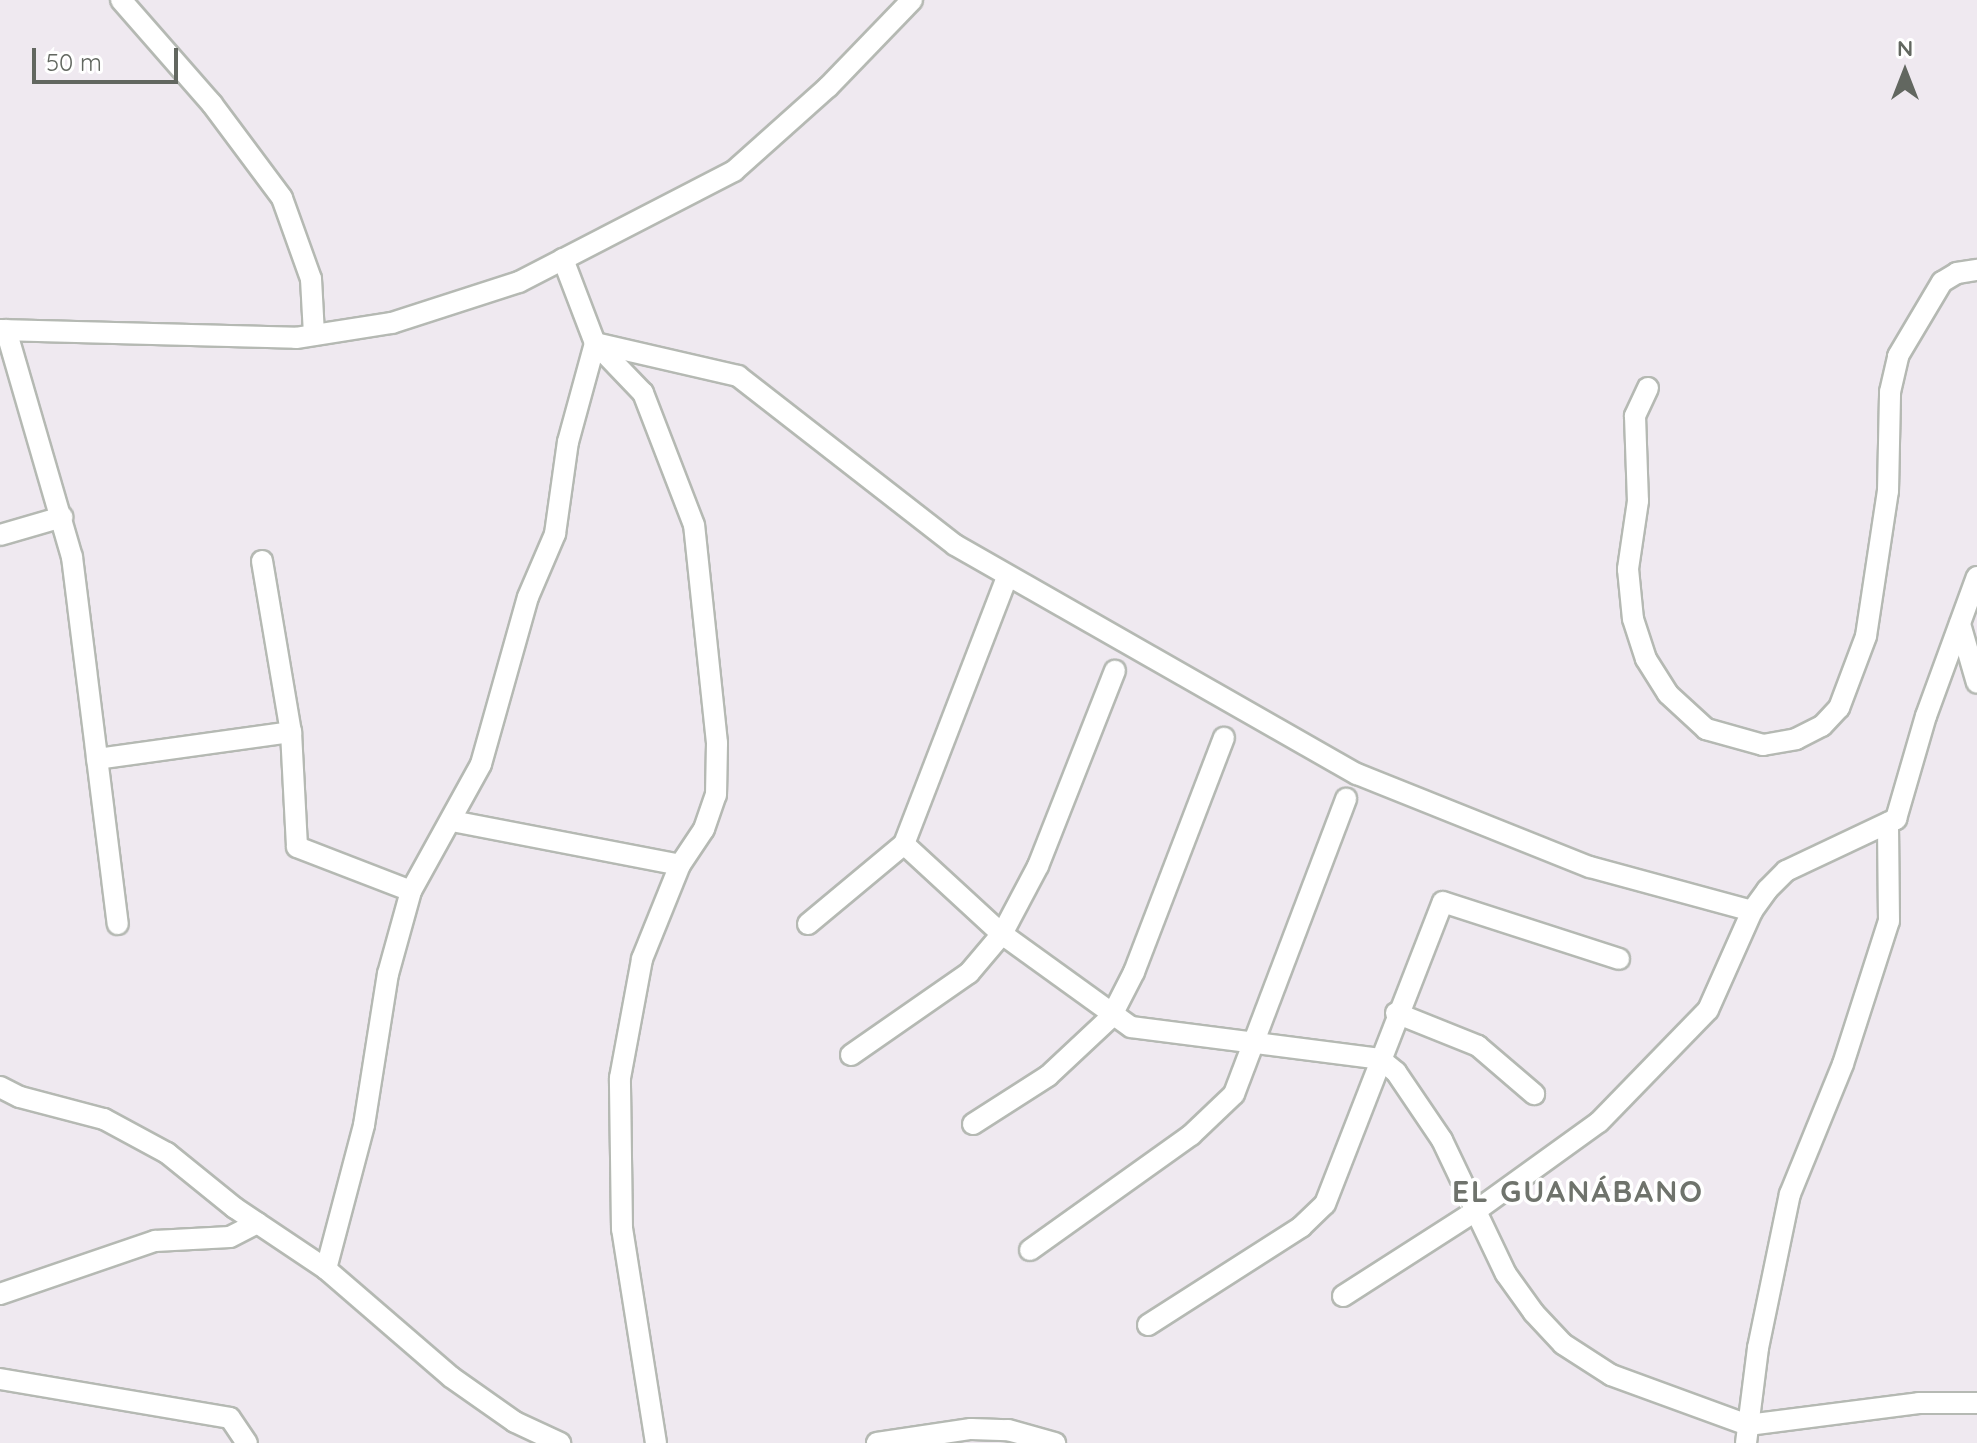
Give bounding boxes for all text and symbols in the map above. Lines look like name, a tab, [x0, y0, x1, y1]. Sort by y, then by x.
scale bar	[36, 32, 182, 82]
north arrow	[1865, 32, 1945, 112]
text: N	[1897, 34, 1913, 62]
text: 50 m	[46, 47, 102, 77]
district label: EL GUANÁBANO	[1452, 1173, 1704, 1209]

